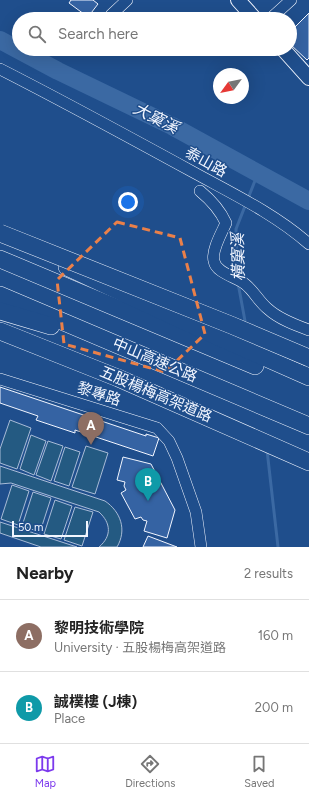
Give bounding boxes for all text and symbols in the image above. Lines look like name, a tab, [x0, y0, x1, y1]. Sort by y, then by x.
search box	[12, 12, 297, 56]
icon: search	[26, 23, 48, 45]
text: Search here	[58, 25, 138, 43]
north arrow	[213, 68, 249, 104]
water label: 大窠溪	[130, 99, 183, 138]
street label: 泰山路	[182, 143, 230, 181]
your location	[118, 192, 138, 212]
water label: 橫窠溪	[228, 231, 248, 281]
street label: 中山高速公路	[110, 334, 200, 386]
street label: 五股楊梅高架道路	[97, 362, 215, 426]
street label: 黎專路	[75, 378, 123, 410]
pin: A	[78, 412, 104, 445]
pin: B	[135, 468, 161, 501]
scale bar	[12, 519, 88, 538]
text: 50 m	[18, 521, 43, 534]
text: Nearby	[16, 563, 74, 583]
text: 2 results	[244, 566, 293, 581]
text: 黎明技術學院	[54, 619, 144, 637]
text: A	[24, 628, 34, 643]
text: 160 m	[258, 628, 293, 643]
text: University · 五股楊梅高架道路	[54, 640, 226, 655]
text: 誠樸樓 (J棟)	[54, 693, 137, 711]
text: B	[25, 700, 33, 715]
text: 200 m	[255, 700, 293, 715]
text: Place	[54, 711, 85, 726]
tab: Map	[34, 753, 56, 790]
tab: Directions	[125, 753, 175, 790]
tab: Saved	[244, 753, 275, 790]

